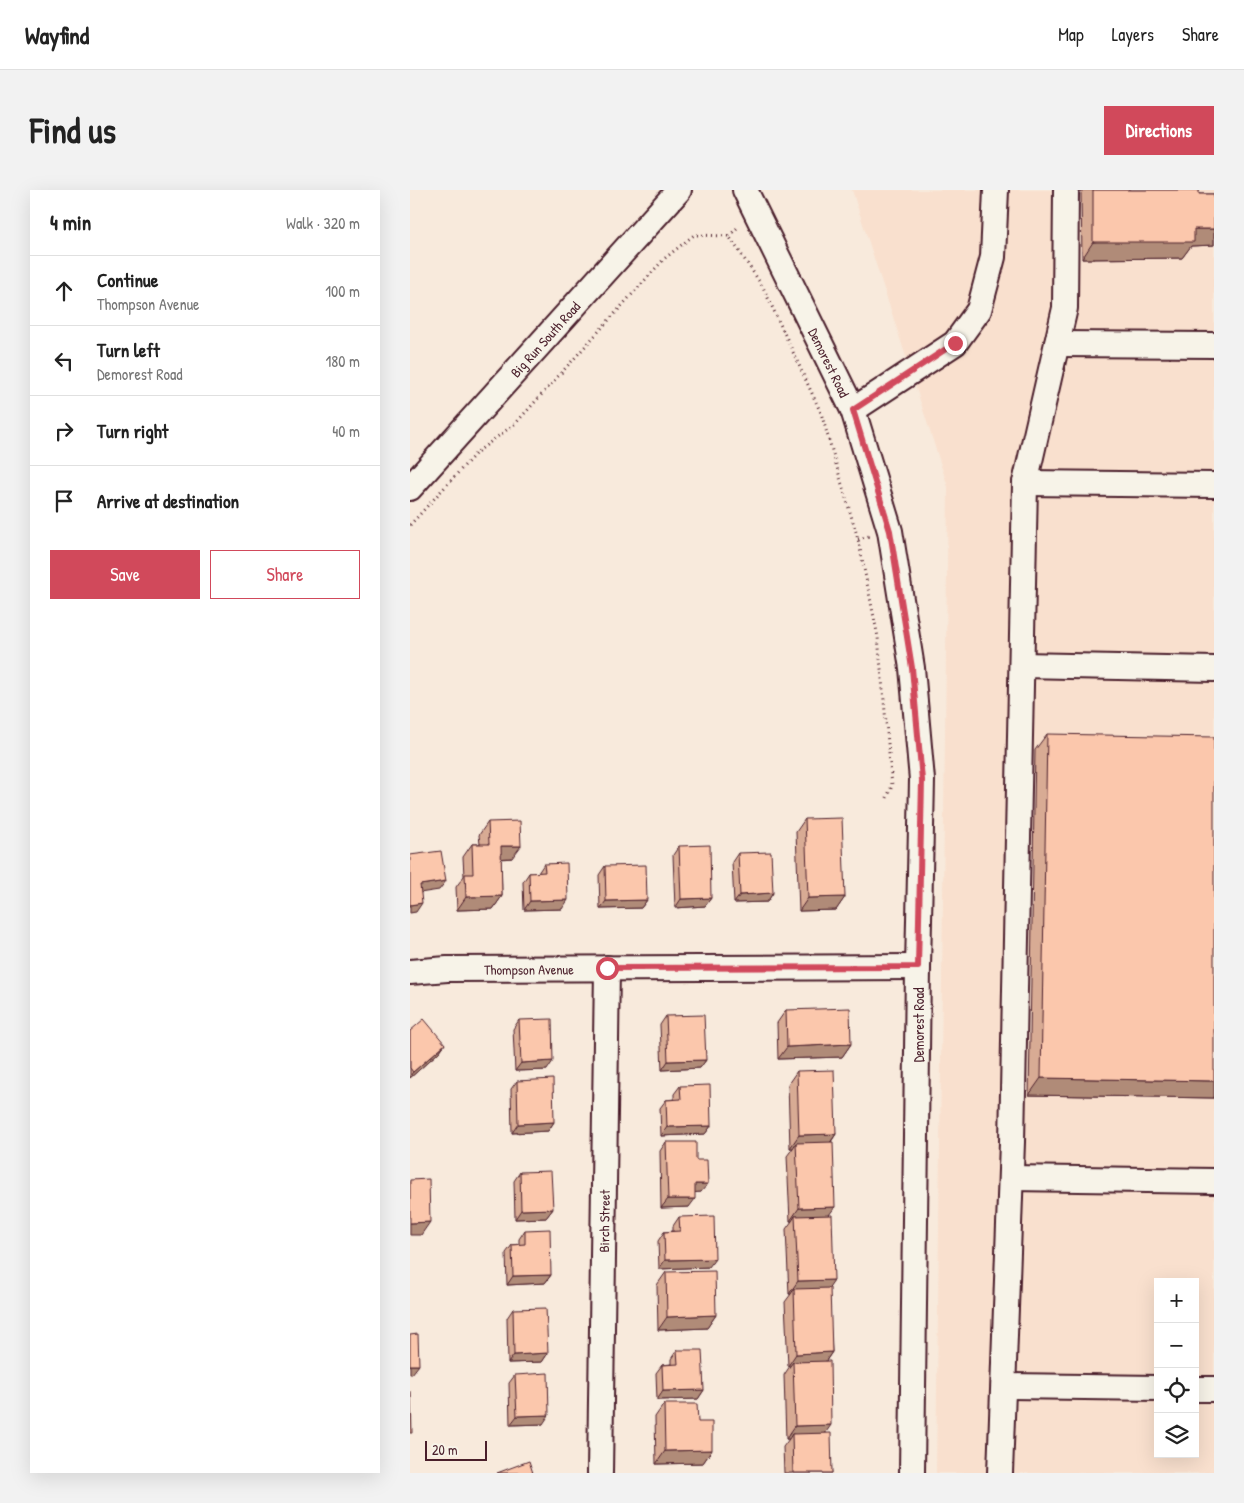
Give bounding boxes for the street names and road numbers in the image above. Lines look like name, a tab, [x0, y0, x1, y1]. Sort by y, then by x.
street label: Big Run South Road	[506, 296, 584, 381]
street label: Demorest Road	[805, 325, 855, 401]
street label: Thompson Avenue	[484, 959, 574, 979]
street label: Demorest Road	[909, 987, 928, 1062]
street label: Birch Street	[594, 1189, 613, 1253]

